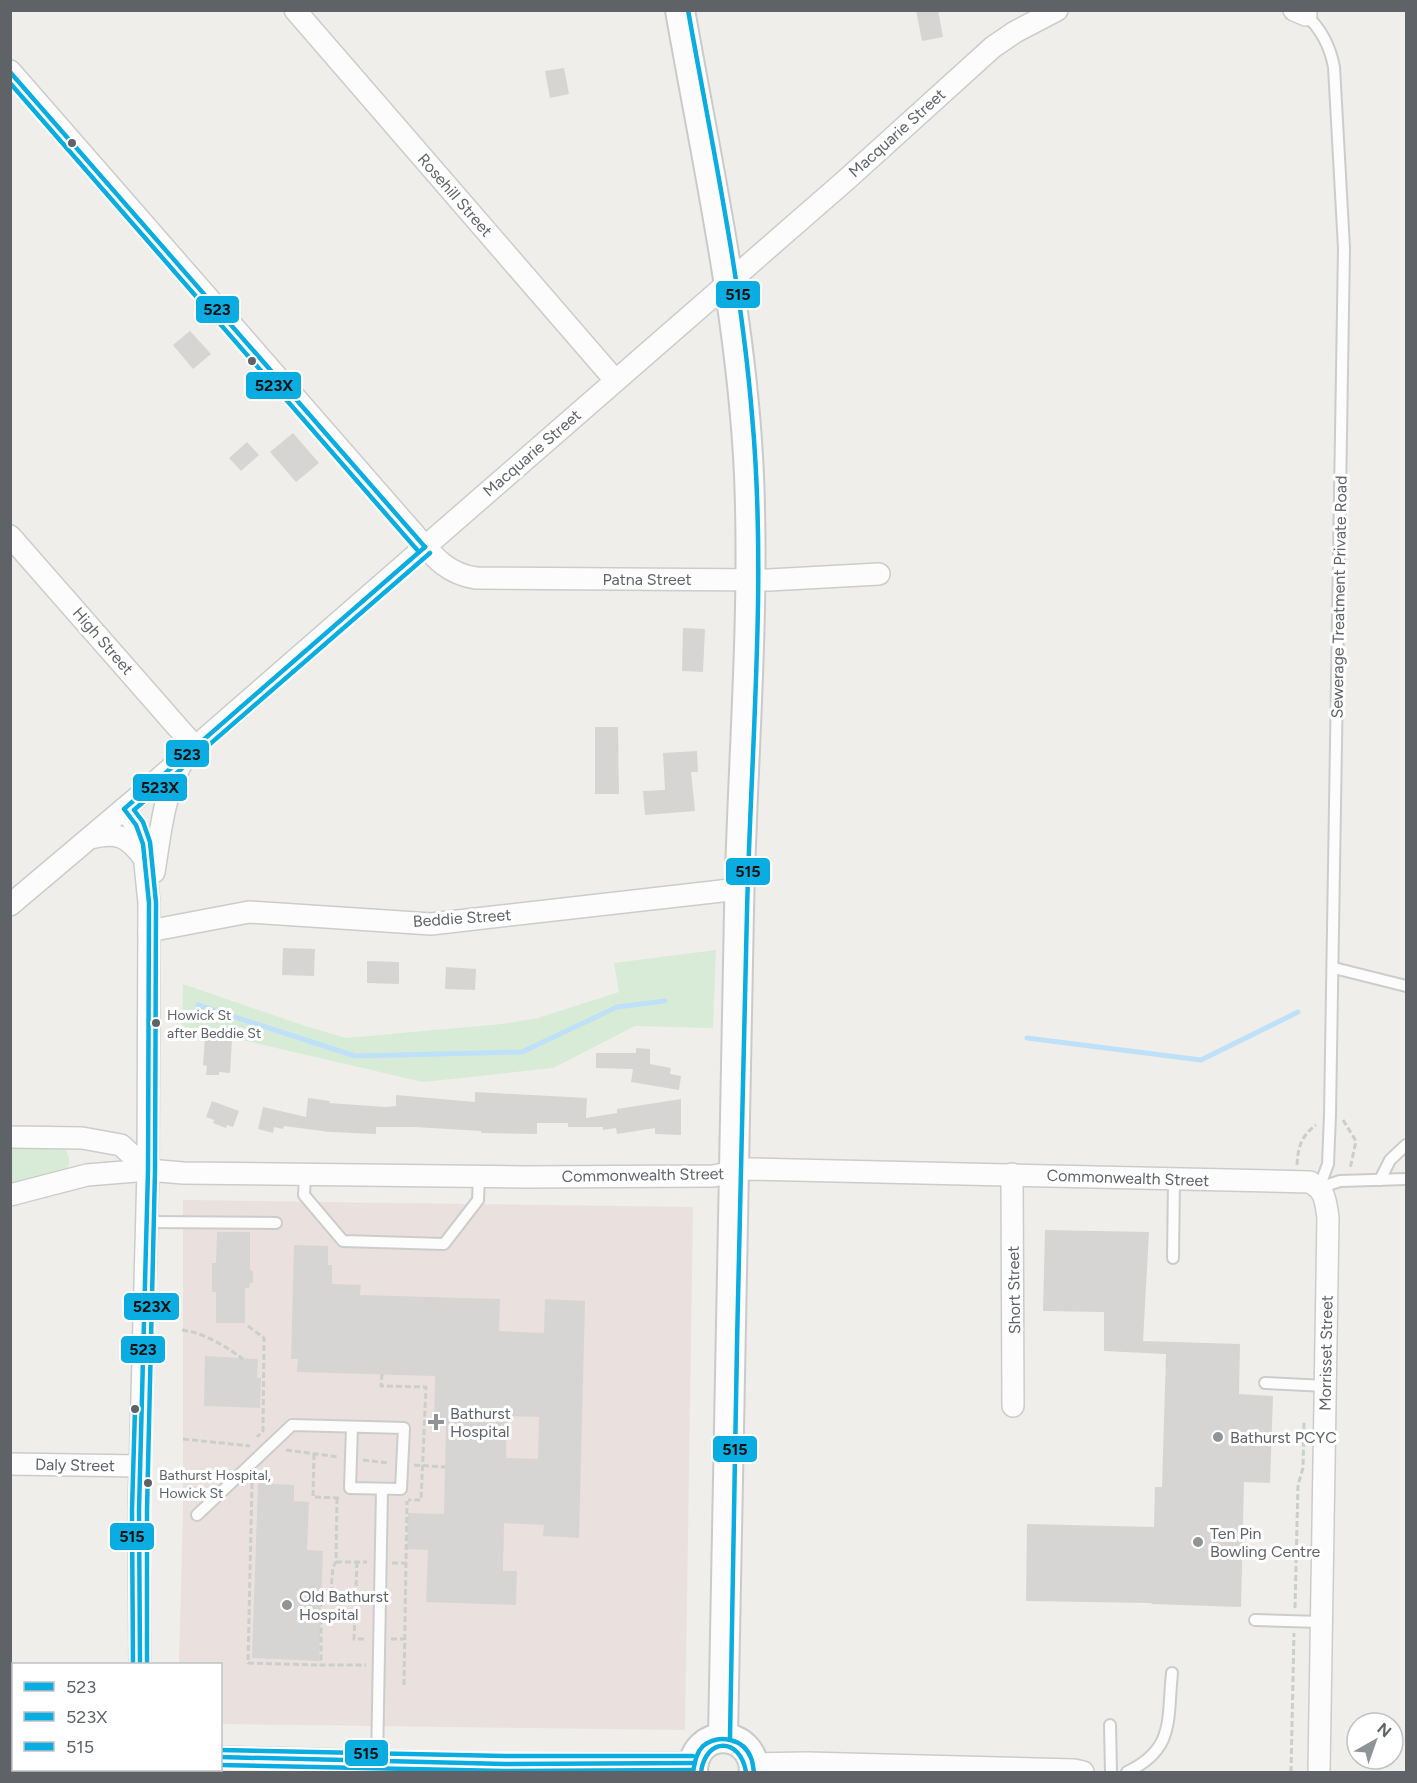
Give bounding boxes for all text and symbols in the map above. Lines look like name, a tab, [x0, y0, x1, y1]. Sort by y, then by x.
street label: Macquarie Street	[845, 85, 949, 181]
unlabelled marker	[66, 137, 78, 149]
street label: Rosehill Street	[414, 150, 496, 240]
line badge: 515	[715, 280, 761, 309]
text: 515	[725, 285, 751, 304]
line badge: 523	[195, 295, 240, 324]
text: 523	[203, 300, 231, 319]
unlabelled marker	[246, 355, 258, 367]
line badge: 523X	[245, 371, 302, 400]
text: 523X	[255, 376, 293, 395]
street label: Macquarie Street	[479, 405, 585, 501]
street label: Sewerage Treatment Private Road	[1327, 475, 1351, 719]
street label: Patna Street	[602, 570, 692, 589]
street label: High Street	[69, 604, 137, 678]
line badge: 523	[165, 739, 210, 768]
text: 523	[173, 745, 201, 764]
line badge: 523X	[132, 773, 188, 802]
text: 523X	[141, 778, 179, 797]
line badge: 515	[725, 857, 771, 886]
text: 515	[735, 862, 761, 881]
street label: Beddie Street	[412, 905, 512, 931]
place label: Howick St after Beddie St	[167, 1007, 261, 1042]
marker: Howick St after Beddie St	[150, 1017, 162, 1029]
street label: Commonwealth Street	[562, 1164, 724, 1186]
street label: Commonwealth Street	[1046, 1166, 1210, 1190]
street label: Short Street	[1004, 1246, 1024, 1334]
line badge: 523X	[123, 1292, 180, 1321]
street label: Morrisset Street	[1315, 1295, 1337, 1411]
text: 523X	[133, 1297, 171, 1316]
line badge: 523	[120, 1335, 166, 1364]
text: 523	[129, 1340, 157, 1359]
unlabelled marker	[129, 1403, 141, 1415]
place label: Bathurst Hospital	[450, 1404, 511, 1441]
marker: Bathurst Hospital	[427, 1413, 445, 1431]
place label: Bathurst PCYC	[1230, 1428, 1337, 1447]
marker: Bathurst PCYC	[1211, 1430, 1225, 1444]
line badge: 515	[712, 1435, 758, 1463]
text: 515	[722, 1440, 748, 1459]
street label: Daly Street	[35, 1455, 115, 1475]
place label: Bathurst Hospital, Howick St	[159, 1467, 271, 1502]
marker: Bathurst Hospital, Howick St	[142, 1477, 154, 1489]
line badge: 515	[109, 1522, 155, 1551]
place label: Ten Pin Bowling Centre	[1210, 1524, 1321, 1561]
text: 515	[119, 1527, 145, 1546]
marker: Ten Pin Bowling Centre	[1191, 1535, 1205, 1549]
place label: Old Bathurst Hospital	[299, 1587, 389, 1624]
marker: Old Bathurst Hospital	[280, 1598, 294, 1612]
legend	[12, 1663, 222, 1771]
text: 523	[66, 1676, 96, 1698]
text: 523X	[66, 1706, 107, 1728]
north arrow	[1345, 1711, 1405, 1771]
text: N	[1373, 1719, 1395, 1741]
text: 515	[66, 1736, 94, 1758]
line badge: 515	[344, 1739, 389, 1767]
text: 515	[353, 1744, 379, 1763]

